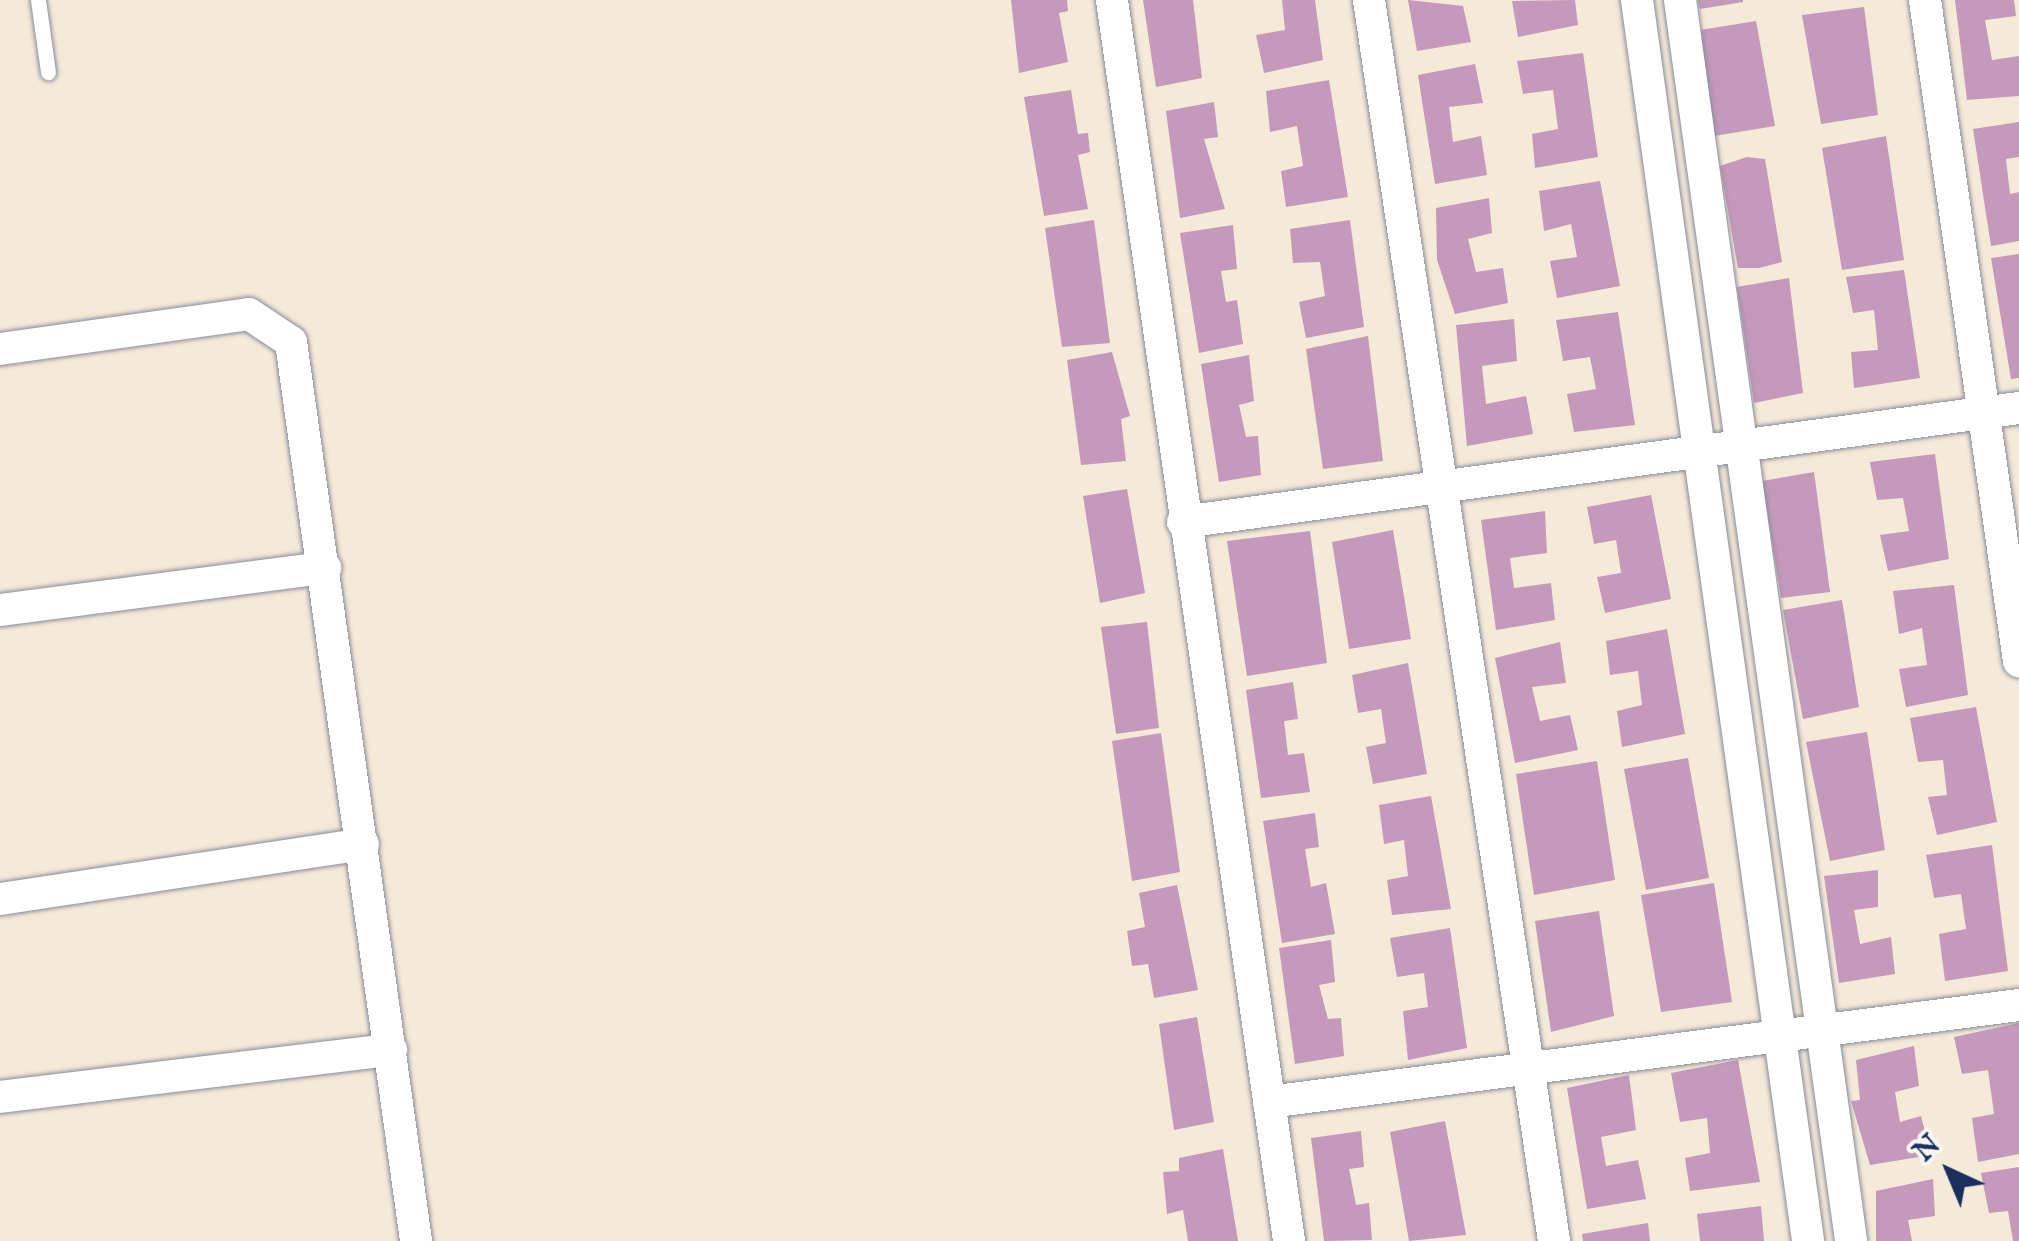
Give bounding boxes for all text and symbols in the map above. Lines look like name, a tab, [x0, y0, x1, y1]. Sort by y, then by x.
north arrow	[1899, 1121, 1999, 1221]
text: N	[1907, 1128, 1949, 1170]

